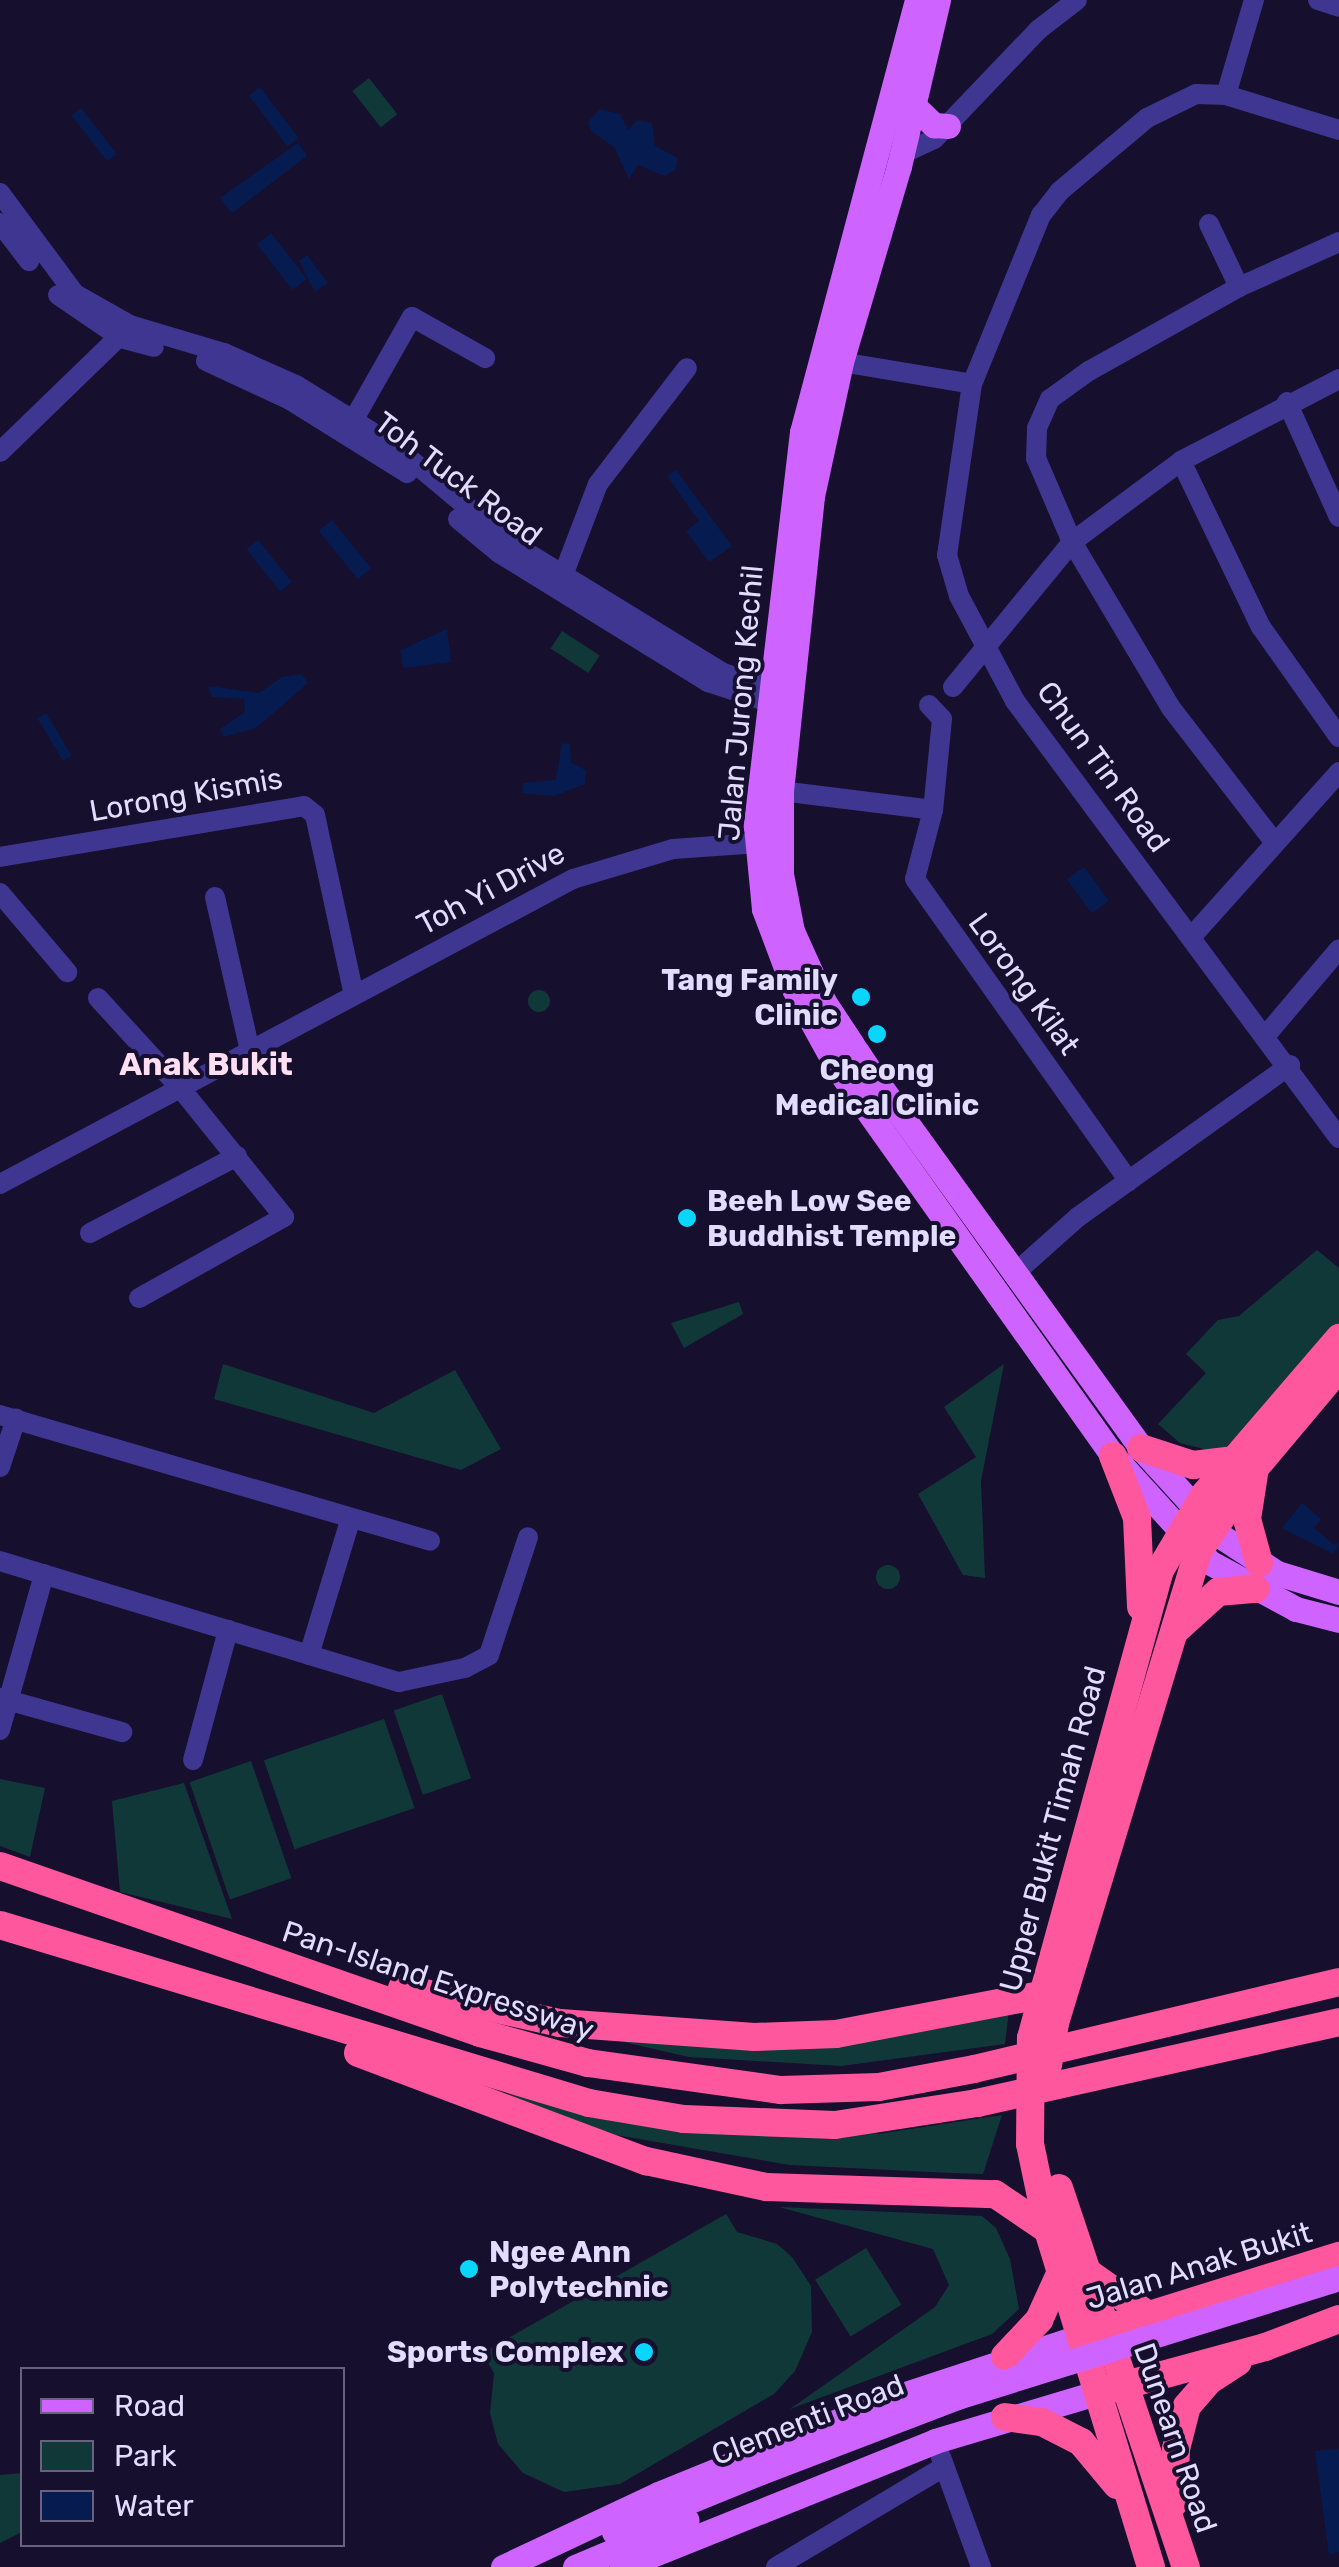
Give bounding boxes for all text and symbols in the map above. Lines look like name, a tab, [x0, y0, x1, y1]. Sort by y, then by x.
street label: Toh Tuck Road	[367, 404, 549, 554]
street label: Jalan Jurong Kechil	[711, 564, 771, 842]
street label: Chun Tin Road	[1029, 674, 1177, 860]
street label: Lorong Kismis	[87, 760, 285, 830]
street label: Toh Yi Drive	[411, 835, 571, 943]
street label: Lorong Kilat	[961, 906, 1087, 1062]
place label: Tang Family Clinic	[661, 962, 838, 1032]
marker: Tang Family Clinic	[848, 984, 874, 1010]
marker: Cheong Medical Clinic	[864, 1021, 890, 1047]
district label: Anak Bukit	[119, 1045, 293, 1083]
place label: Cheong Medical Clinic	[775, 1052, 979, 1122]
place label: Beeh Low See Buddhist Temple	[707, 1183, 957, 1254]
marker: Beeh Low See Buddhist Temple	[676, 1207, 698, 1229]
street label: Upper Bukit Timah Road	[992, 1662, 1114, 1996]
street label: Pan-Island Expressway	[278, 1914, 598, 2048]
street label: Jalan Anak Bukit	[1081, 2214, 1317, 2318]
place label: Ngee Ann Polytechnic	[489, 2234, 669, 2304]
marker: Ngee Ann Polytechnic	[458, 2258, 480, 2280]
place label: Sports Complex	[387, 2334, 624, 2370]
street label: Dunearn Road	[1126, 2338, 1224, 2538]
marker: Sports Complex	[633, 2341, 655, 2363]
legend	[20, 2367, 345, 2547]
street label: Clementi Road	[707, 2367, 909, 2473]
text: Road	[114, 2388, 185, 2424]
text: Park	[114, 2438, 176, 2474]
text: Water	[114, 2488, 194, 2524]

